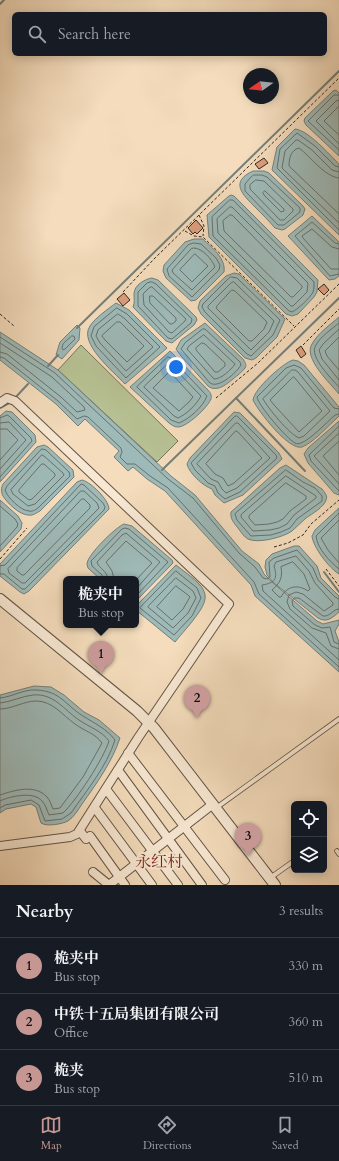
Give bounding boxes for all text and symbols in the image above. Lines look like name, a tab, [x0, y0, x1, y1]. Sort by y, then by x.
search box	[12, 12, 327, 56]
icon: search	[26, 23, 48, 45]
text: Search here	[58, 24, 131, 44]
north arrow	[243, 68, 279, 104]
your location	[166, 357, 186, 377]
popup	[63, 576, 139, 628]
text: 桅夹中	[78, 584, 123, 604]
text: Bus stop	[78, 604, 124, 622]
pin: 1	[88, 641, 114, 674]
pin: 2	[184, 685, 210, 718]
map controls	[291, 801, 327, 873]
button: locate	[291, 801, 327, 837]
pin: 3	[235, 823, 261, 856]
button: layers	[291, 837, 327, 873]
district label: 永红村	[135, 851, 183, 873]
text: Nearby	[16, 900, 73, 923]
text: 3 results	[279, 902, 323, 920]
text: 桅夹中	[54, 948, 99, 968]
text: 1	[26, 957, 32, 975]
text: 330 m	[289, 957, 323, 975]
text: Bus stop	[54, 968, 100, 986]
text: 中铁十五局集团有限公司	[54, 1004, 219, 1024]
text: 2	[26, 1013, 32, 1031]
text: 360 m	[289, 1013, 323, 1031]
text: Office	[54, 1024, 88, 1042]
text: 桅夹	[54, 1060, 84, 1080]
text: 3	[26, 1069, 32, 1087]
text: 510 m	[289, 1069, 323, 1087]
text: Bus stop	[54, 1080, 100, 1098]
tab: Map	[40, 1114, 62, 1153]
tab: Directions	[143, 1114, 191, 1153]
tab: Saved	[272, 1114, 299, 1153]

